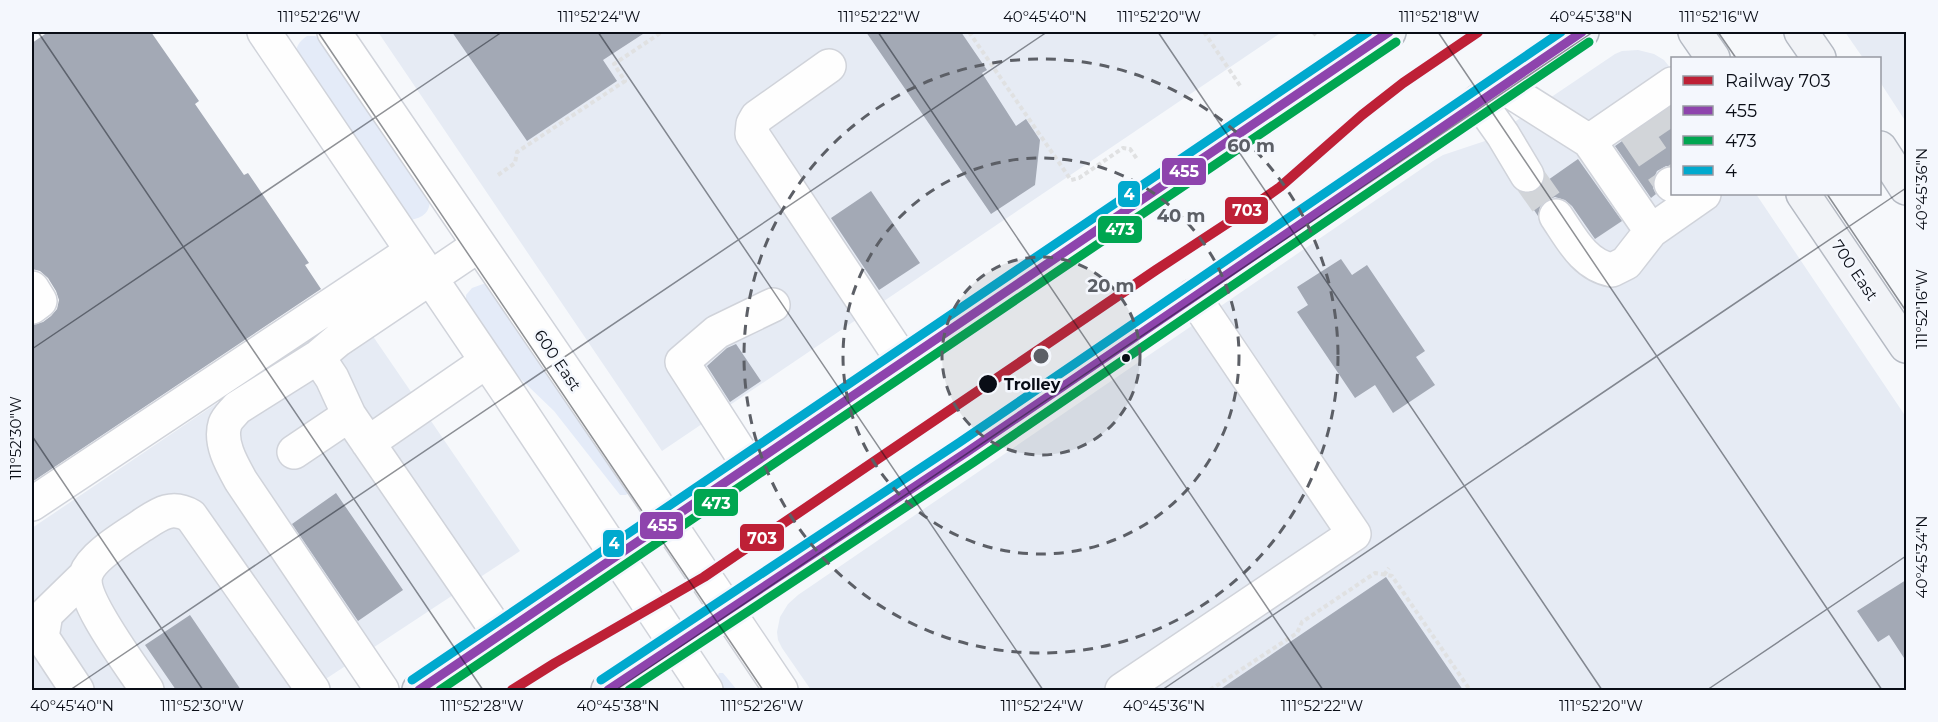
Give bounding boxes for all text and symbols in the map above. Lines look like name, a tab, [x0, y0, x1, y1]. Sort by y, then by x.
text: 111°52'26"W	[278, 7, 361, 26]
text: 111°52'24"W	[558, 7, 641, 26]
text: 111°52'22"W	[838, 7, 920, 26]
text: 40°45'40"N	[1003, 7, 1087, 26]
text: 111°52'20"W	[1117, 7, 1201, 26]
text: 111°52'18"W	[1399, 7, 1480, 26]
text: 40°45'38"N	[1549, 7, 1633, 26]
text: 111°52'16"W	[1679, 7, 1759, 26]
legend	[1671, 57, 1881, 195]
text: Railway 703	[1725, 70, 1831, 92]
text: 455	[1725, 100, 1757, 122]
text: 473	[1725, 130, 1757, 152]
text: 60 m	[1227, 135, 1275, 157]
text: 40°45'36"N	[1912, 148, 1931, 230]
line badge: 455	[1161, 157, 1207, 186]
text: 4	[1725, 160, 1737, 182]
text: 455	[1169, 162, 1199, 181]
line badge: 4	[1117, 180, 1141, 208]
text: 4	[1123, 185, 1135, 204]
line badge: 703	[1224, 196, 1269, 225]
text: 703	[1232, 201, 1262, 220]
text: 40 m	[1157, 205, 1205, 227]
line badge: 473	[1097, 215, 1143, 244]
text: 473	[1105, 220, 1135, 239]
street label: 700 East	[1827, 236, 1882, 305]
text: 111°52'16"W	[1912, 269, 1931, 349]
text: 20 m	[1088, 275, 1134, 297]
street label: 600 East	[530, 326, 585, 395]
centre of rings	[1031, 346, 1051, 366]
unlabelled marker	[1120, 352, 1132, 364]
marker: Trolley	[977, 373, 999, 395]
place label: Trolley	[1004, 375, 1061, 394]
text: 111°52'30"W	[6, 396, 25, 480]
line badge: 473	[693, 488, 739, 517]
text: 473	[701, 494, 731, 513]
line badge: 455	[639, 511, 684, 540]
text: 455	[647, 516, 677, 535]
text: 40°45'34"N	[1912, 516, 1931, 598]
line badge: 703	[739, 523, 785, 552]
line badge: 4	[602, 529, 625, 558]
text: 703	[747, 529, 777, 548]
text: 4	[608, 534, 620, 553]
text: 40°45'40"N	[30, 696, 114, 715]
text: 111°52'30"W	[160, 696, 244, 715]
text: 111°52'28"W	[440, 696, 524, 715]
text: 40°45'38"N	[576, 696, 660, 715]
text: 111°52'26"W	[721, 696, 804, 715]
text: 111°52'24"W	[1001, 696, 1084, 715]
text: 40°45'36"N	[1123, 696, 1205, 715]
text: 111°52'22"W	[1281, 696, 1363, 715]
text: 111°52'20"W	[1559, 696, 1643, 715]

